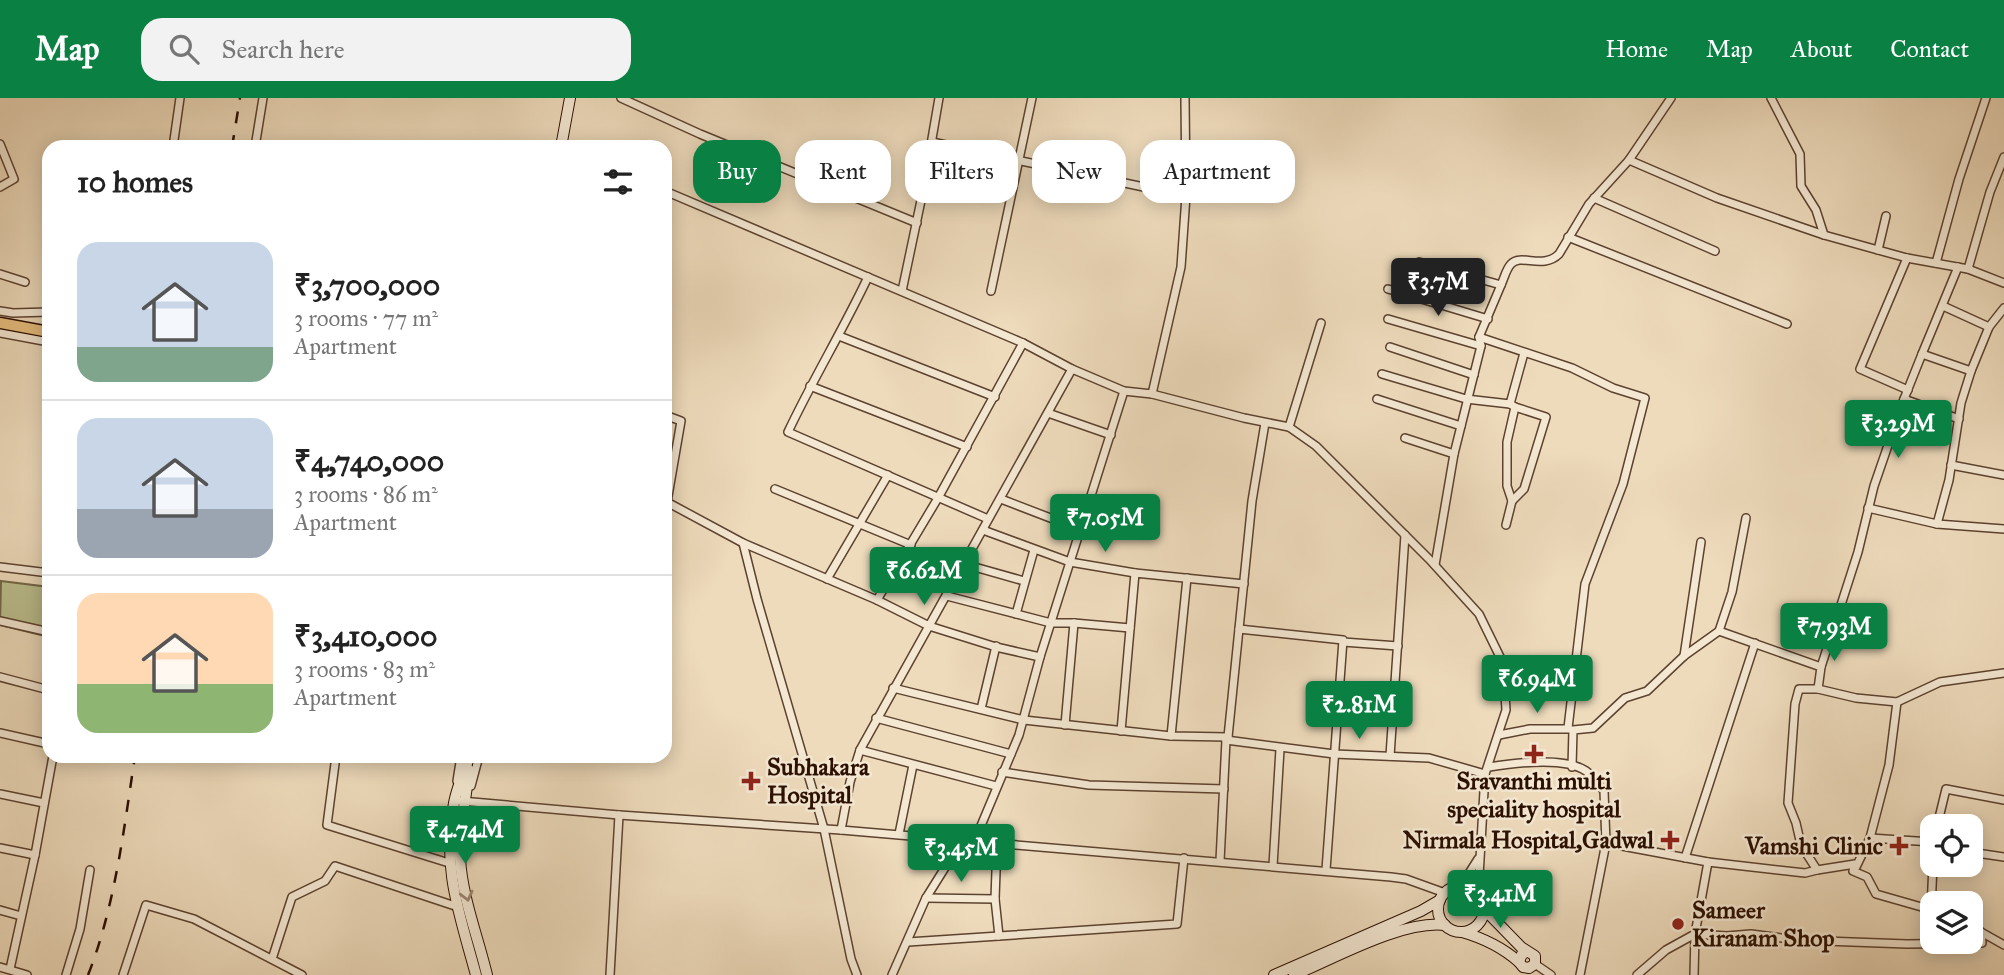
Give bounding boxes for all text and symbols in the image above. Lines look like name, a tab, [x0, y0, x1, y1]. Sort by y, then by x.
search box	[141, 18, 631, 81]
text: Map	[35, 29, 99, 69]
icon: search	[165, 30, 203, 68]
text: Search here	[221, 33, 345, 65]
text: Home	[1605, 34, 1668, 64]
text: Map	[1706, 34, 1753, 64]
text: About	[1791, 34, 1852, 64]
text: Contact	[1890, 34, 1969, 64]
chip: Buy	[693, 140, 781, 203]
chip: Rent	[795, 140, 891, 203]
chip: Filters	[905, 140, 1018, 203]
chip: New	[1032, 140, 1126, 203]
chip: Apartment	[1140, 140, 1295, 203]
icon: filters	[599, 163, 637, 201]
text: 10 homes	[77, 164, 193, 200]
pin: ₹3.7M	[1389, 258, 1487, 318]
text: ₹3,700,000	[294, 267, 440, 303]
text: ₹3.7M	[1407, 267, 1469, 295]
icon: home	[133, 270, 217, 354]
text: 3 rooms · 77 m²	[294, 304, 438, 332]
text: Apartment	[294, 332, 397, 360]
pin: ₹3.29M	[1841, 400, 1955, 460]
text: ₹3.29M	[1861, 409, 1935, 437]
text: ₹4,740,000	[294, 443, 444, 479]
icon: home	[133, 446, 217, 530]
text: 3 rooms · 86 m²	[294, 480, 438, 508]
pin: ₹7.05M	[1048, 494, 1162, 554]
text: ₹7.05M	[1066, 503, 1144, 531]
text: Apartment	[294, 508, 397, 536]
pin: ₹6.62M	[867, 547, 981, 607]
text: ₹6.62M	[886, 556, 962, 584]
pin: ₹7.93M	[1777, 603, 1891, 663]
text: ₹7.93M	[1796, 612, 1872, 640]
text: ₹3,410,000	[294, 618, 438, 654]
icon: home	[133, 621, 217, 705]
text: 3 rooms · 83 m²	[294, 655, 435, 683]
pin: ₹6.94M	[1480, 656, 1594, 715]
text: ₹6.94M	[1498, 664, 1576, 692]
pin: ₹2.81M	[1302, 682, 1416, 741]
text: Apartment	[294, 683, 397, 711]
text: ₹2.81M	[1322, 690, 1396, 718]
marker: Sravanthi multi speciality hospital	[1524, 744, 1544, 764]
place label: Subhakara Hospital	[767, 752, 870, 810]
place label: Sravanthi multi speciality hospital	[1447, 766, 1621, 824]
marker: Subhakara Hospital	[741, 771, 761, 791]
pin: ₹4.74M	[408, 806, 522, 866]
map controls	[1920, 814, 1983, 954]
button: locate	[1920, 814, 1983, 877]
text: ₹4.74M	[426, 815, 504, 843]
pin: ₹3.45M	[904, 824, 1018, 884]
place label: Nirmala Hospital,Gadwal	[1403, 825, 1655, 855]
marker: Nirmala Hospital,Gadwal	[1660, 830, 1680, 850]
place label: Vamshi Clinic	[1744, 831, 1883, 861]
text: ₹3.45M	[924, 833, 998, 861]
marker: Vamshi Clinic	[1889, 836, 1909, 856]
pin: ₹3.41M	[1443, 870, 1557, 930]
text: ₹3.41M	[1464, 879, 1536, 907]
one-way arrow	[459, 890, 473, 902]
button: layers	[1920, 891, 1983, 954]
place label: Sameer Kiranam Shop	[1692, 895, 1835, 953]
marker: Sameer Kiranam Shop	[1670, 916, 1686, 932]

